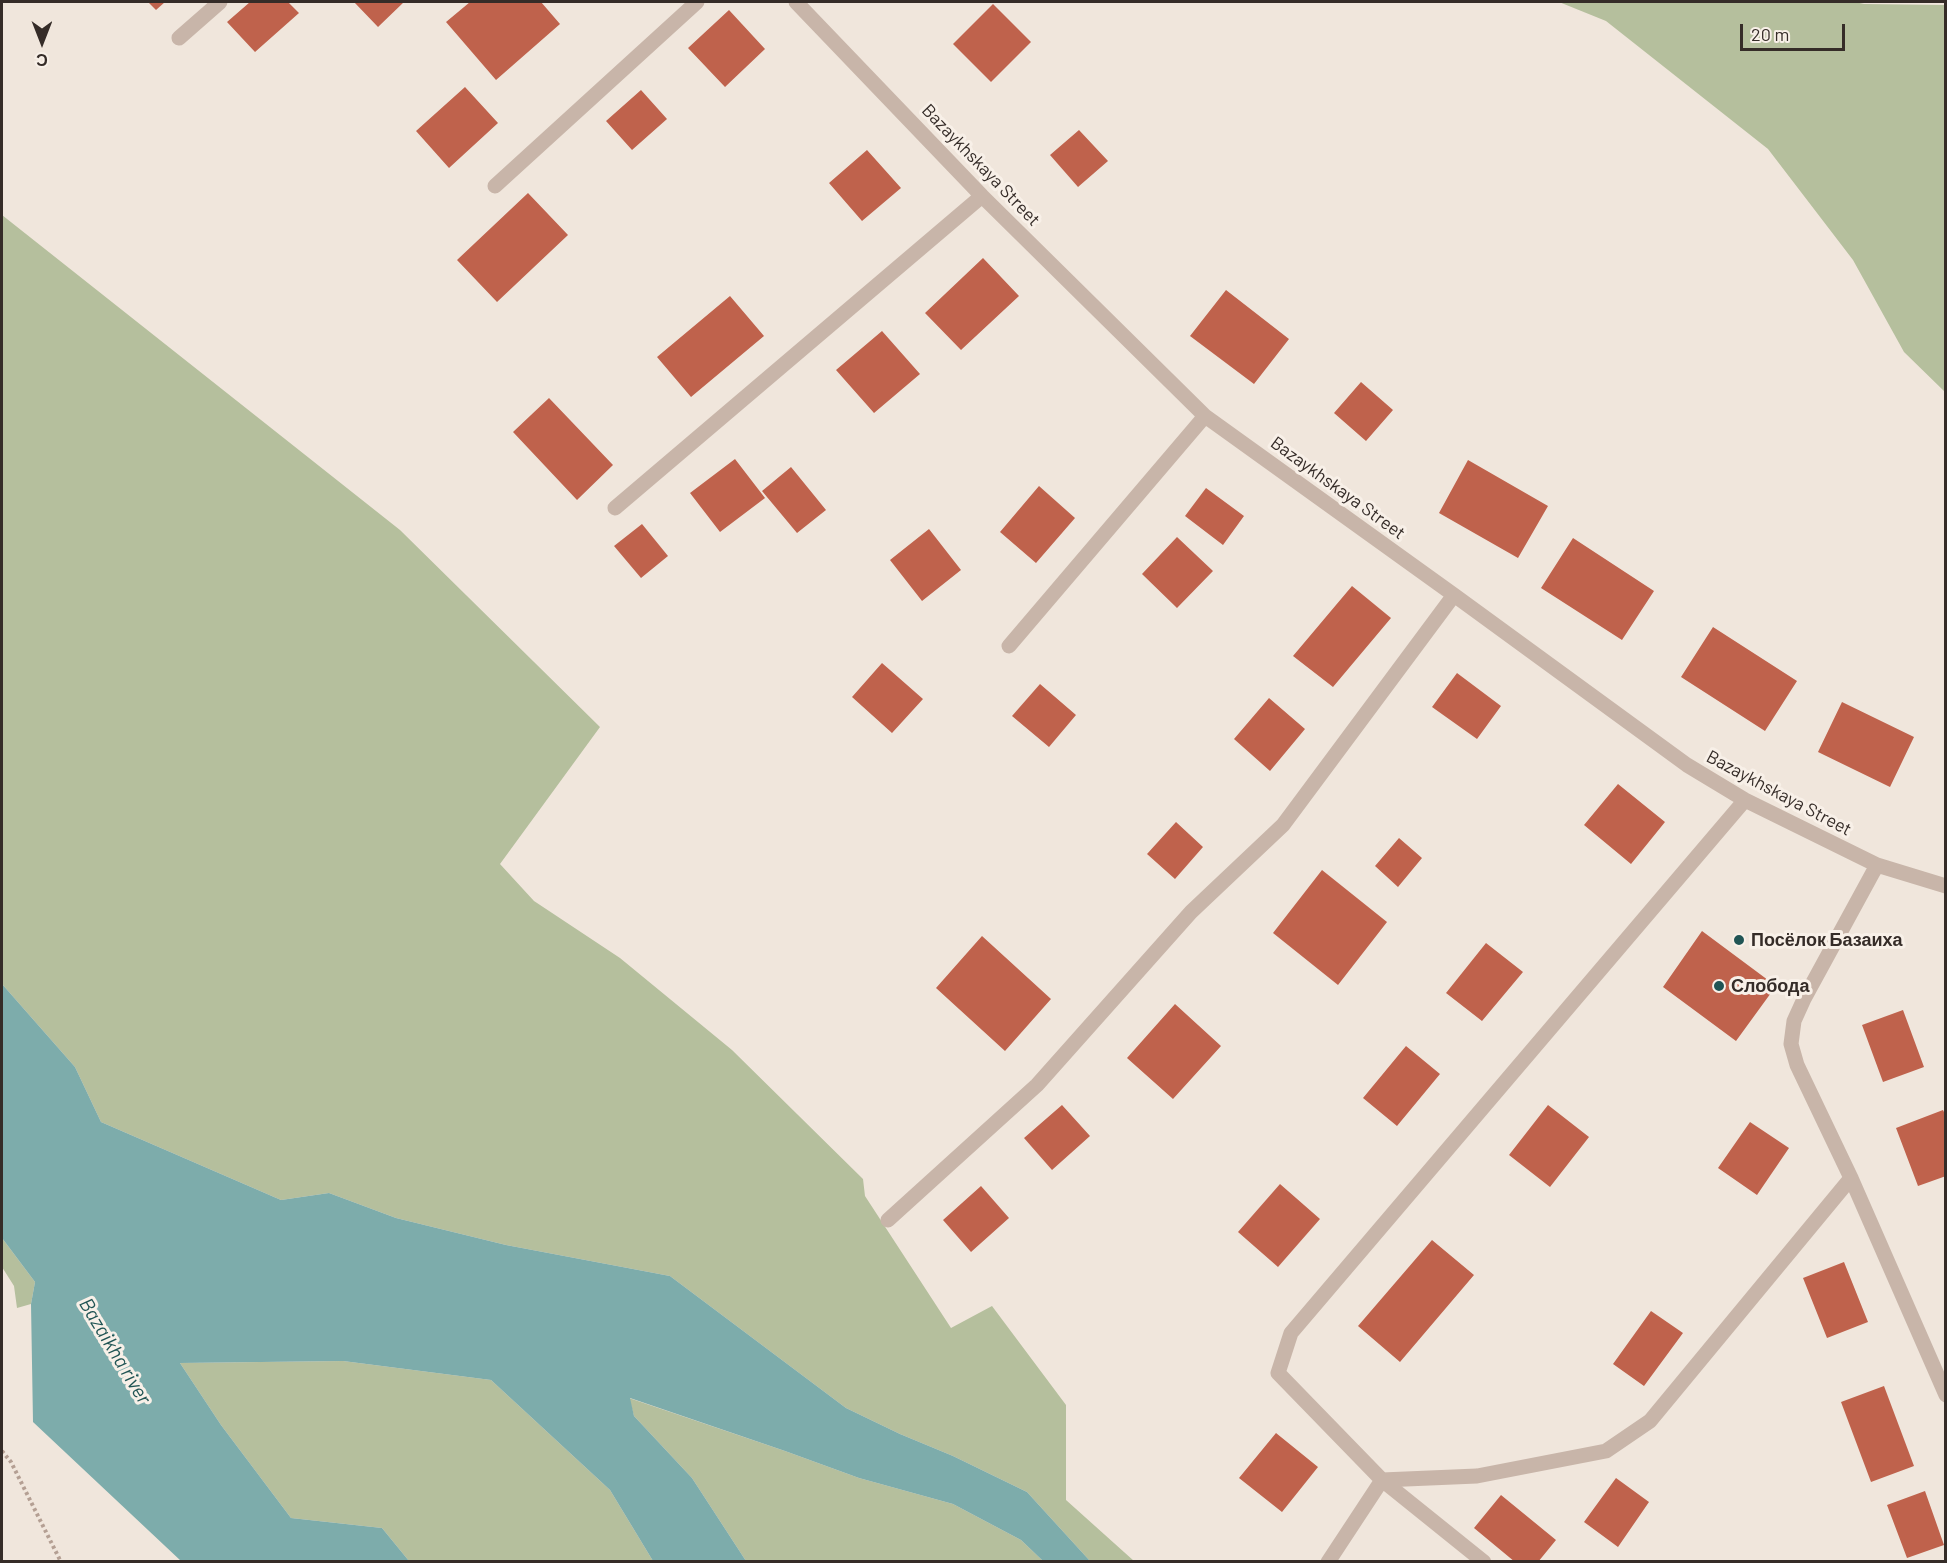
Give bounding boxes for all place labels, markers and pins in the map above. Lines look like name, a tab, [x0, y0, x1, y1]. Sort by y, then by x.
place label: Посёлок Базаиха	[1751, 929, 1902, 951]
marker: Посёлок Базаиха	[1732, 933, 1746, 947]
place label: Слобода	[1731, 975, 1810, 997]
marker: Слобода	[1712, 979, 1726, 993]

